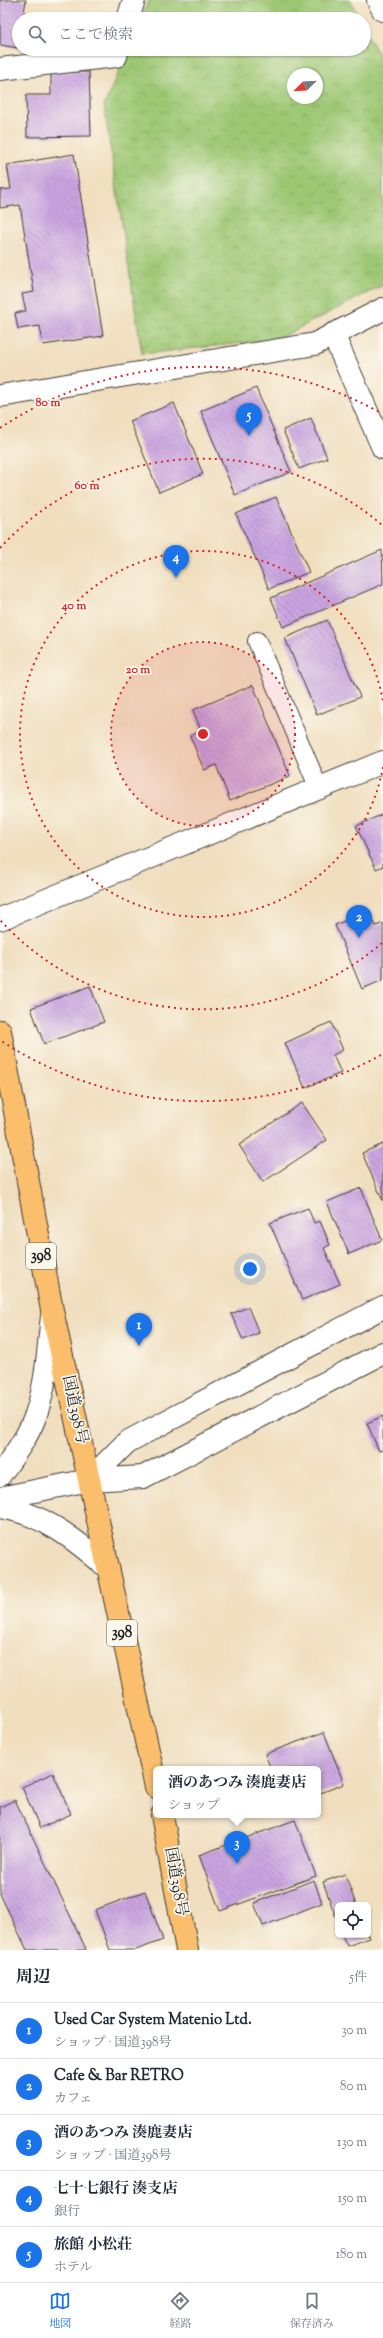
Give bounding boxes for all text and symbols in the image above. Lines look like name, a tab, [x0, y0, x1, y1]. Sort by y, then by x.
search box	[12, 12, 371, 56]
icon: search	[26, 23, 48, 45]
text: ここで検索	[58, 25, 133, 46]
north arrow	[287, 68, 323, 104]
text: 80 m	[36, 394, 60, 412]
pin: 5	[236, 403, 262, 436]
text: 60 m	[75, 477, 99, 495]
pin: 4	[163, 545, 189, 578]
text: 40 m	[61, 597, 86, 615]
text: 20 m	[126, 661, 150, 679]
centre of rings	[196, 727, 210, 741]
pin: 2	[346, 905, 372, 938]
road number: 398	[26, 1243, 56, 1269]
your location	[240, 1259, 260, 1279]
pin: 1	[126, 1313, 152, 1346]
street label: 国道398号	[55, 1373, 93, 1447]
road number: 398	[107, 1620, 137, 1646]
popup	[153, 1766, 321, 1818]
text: 酒のあつみ 湊鹿妻店	[168, 1773, 306, 1794]
text: ショップ	[168, 1797, 220, 1815]
pin: 3	[224, 1831, 250, 1864]
street label: 国道398号	[158, 1845, 192, 1919]
map controls	[335, 1902, 371, 1938]
button: locate	[335, 1902, 371, 1938]
text: 周辺	[16, 1966, 50, 1990]
text: 5件	[350, 1969, 367, 1987]
text: Used Car System Matenio Ltd.	[54, 2010, 252, 2031]
text: 1	[27, 2022, 31, 2040]
text: 30 m	[341, 2022, 367, 2040]
text: ショップ · 国道398号	[54, 2034, 172, 2052]
text: Cafe & Bar RETRO	[54, 2066, 184, 2087]
text: 2	[26, 2078, 32, 2096]
text: 80 m	[340, 2078, 367, 2096]
text: カフェ	[54, 2090, 92, 2108]
text: 酒のあつみ 湊鹿妻店	[54, 2123, 192, 2144]
text: 3	[26, 2134, 32, 2152]
text: 130 m	[337, 2134, 367, 2152]
text: ショップ · 国道398号	[54, 2147, 172, 2165]
text: 七十七銀行 湊支店	[54, 2179, 177, 2200]
text: 4	[26, 2190, 32, 2208]
text: 150 m	[338, 2190, 367, 2208]
text: 銀行	[54, 2203, 80, 2221]
text: 旅館 小松荘	[54, 2235, 132, 2256]
text: 5	[27, 2246, 31, 2264]
text: 180 m	[336, 2246, 367, 2264]
text: ホテル	[54, 2259, 92, 2277]
tab: 地図	[49, 2290, 71, 2332]
tab: 経路	[169, 2290, 191, 2332]
tab: 保存済み	[290, 2290, 334, 2332]

